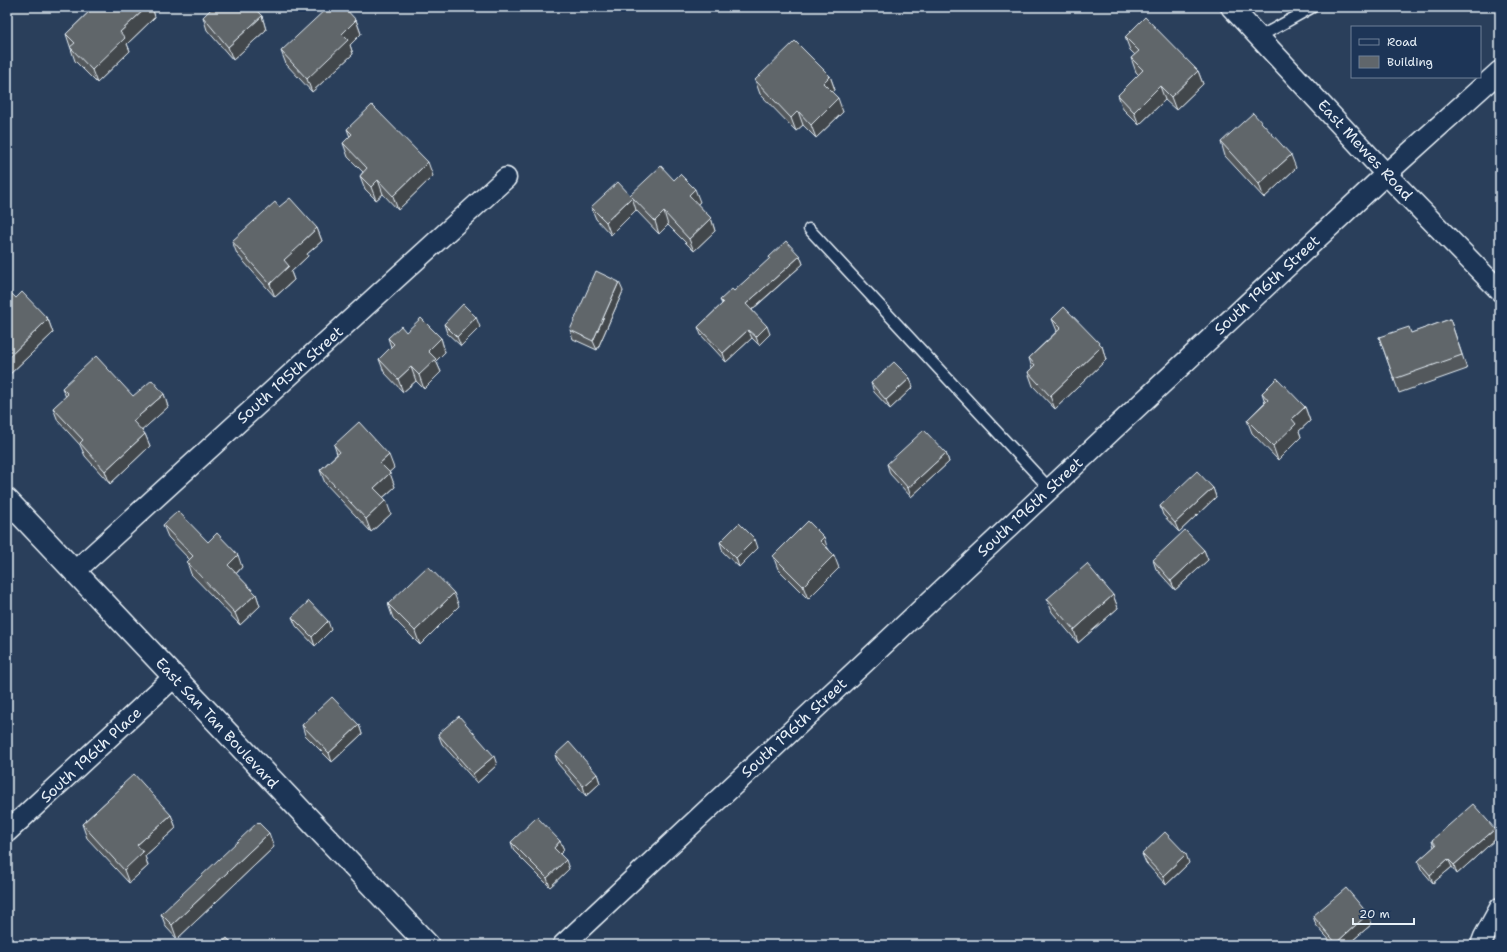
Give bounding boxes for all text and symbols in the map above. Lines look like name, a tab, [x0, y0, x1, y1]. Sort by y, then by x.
legend	[1351, 26, 1481, 78]
text: Road	[1387, 34, 1418, 50]
text: Building	[1387, 54, 1433, 70]
street label: East Mewes Road	[1313, 95, 1417, 205]
street label: South 196th Street	[1210, 231, 1324, 339]
street label: South 195th Street	[233, 322, 347, 428]
street label: South 196th Street	[973, 453, 1087, 561]
street label: East San Tan Boulevard	[151, 653, 283, 793]
street label: South 196th Street	[737, 674, 851, 782]
street label: South 196th Place	[36, 703, 146, 807]
scale bar	[1353, 900, 1414, 926]
text: 20 m	[1359, 906, 1390, 922]

